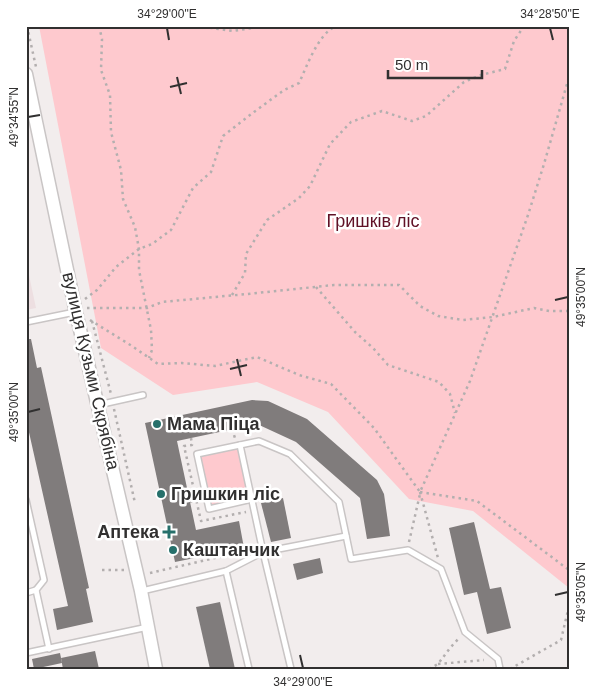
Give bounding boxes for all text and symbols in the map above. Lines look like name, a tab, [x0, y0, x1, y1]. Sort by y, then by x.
text: 34°29'00"E	[137, 7, 197, 21]
text: 34°28'50"E	[520, 7, 580, 21]
scale bar	[388, 48, 481, 80]
text: 50 m	[395, 56, 428, 73]
text: 49°34'55"N	[7, 87, 21, 147]
park label: Гришків ліс	[326, 211, 420, 231]
text: 49°35'00"N	[574, 267, 588, 327]
street label: вулиця Кузьми Скрябіна	[58, 270, 124, 473]
text: 49°35'00"N	[7, 382, 21, 442]
place label: Мама Піца	[167, 414, 261, 434]
marker: Мама Піца	[151, 418, 163, 430]
place label: Гришкин ліс	[171, 484, 280, 504]
marker: Гришкин ліс	[155, 488, 167, 500]
place label: Аптека	[97, 522, 160, 542]
marker: Аптека	[163, 526, 175, 538]
place label: Каштанчик	[183, 540, 280, 560]
marker: Каштанчик	[167, 544, 179, 556]
text: 49°35'05"N	[574, 562, 588, 622]
text: 34°29'00"E	[273, 675, 333, 689]

